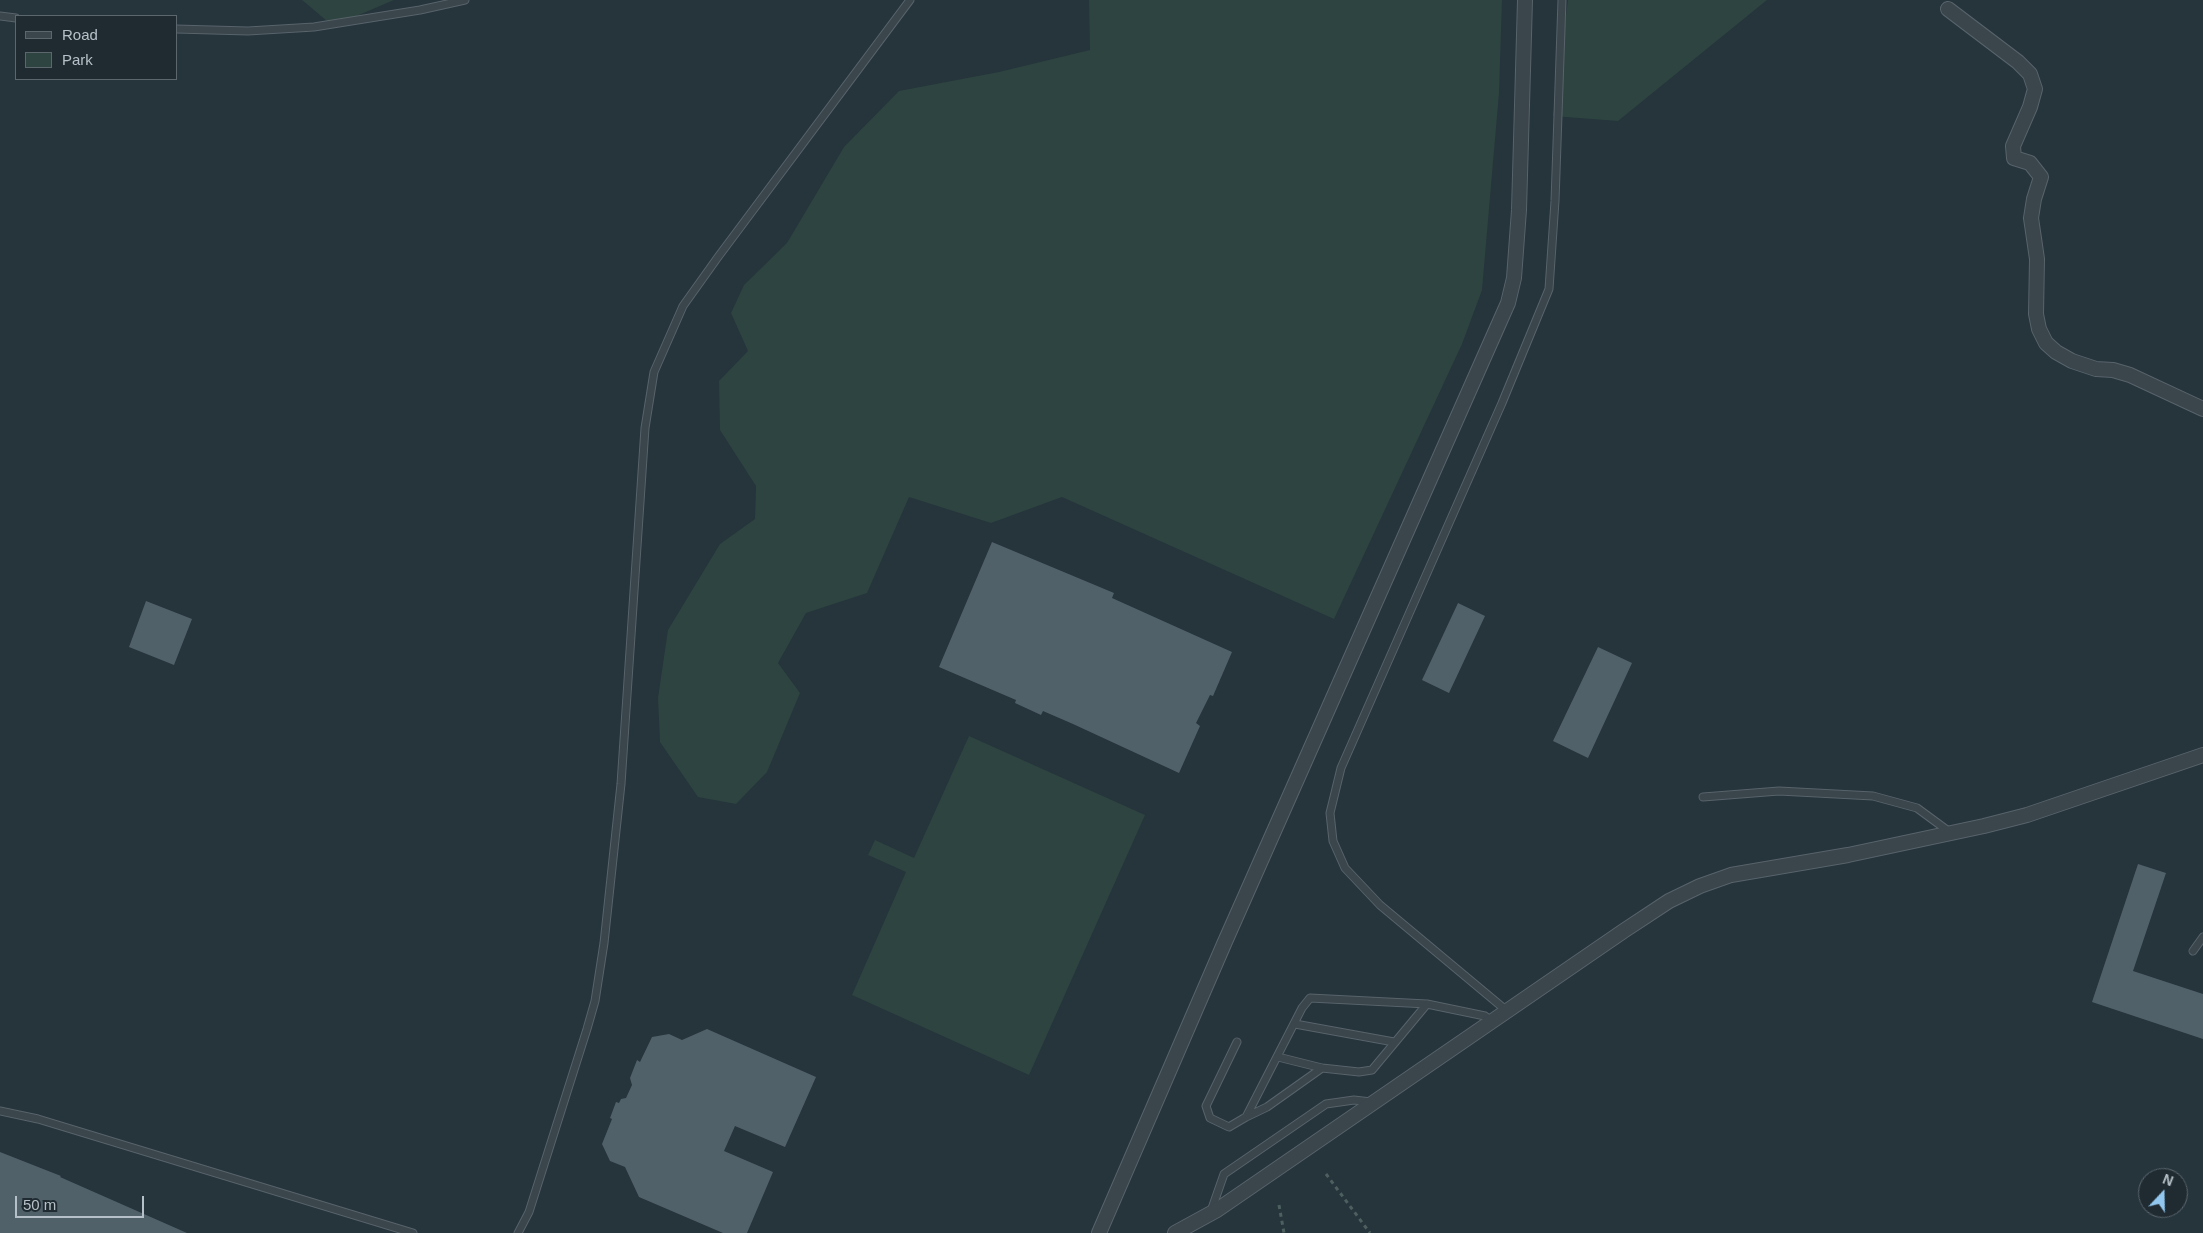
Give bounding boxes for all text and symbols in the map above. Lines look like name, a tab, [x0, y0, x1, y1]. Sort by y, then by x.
legend	[15, 15, 178, 80]
text: Road	[62, 26, 98, 43]
text: Park	[62, 51, 93, 68]
north arrow	[2138, 1168, 2188, 1218]
text: N	[2160, 1171, 2176, 1189]
scale bar	[18, 1186, 146, 1218]
text: 50 m	[23, 1196, 56, 1213]

